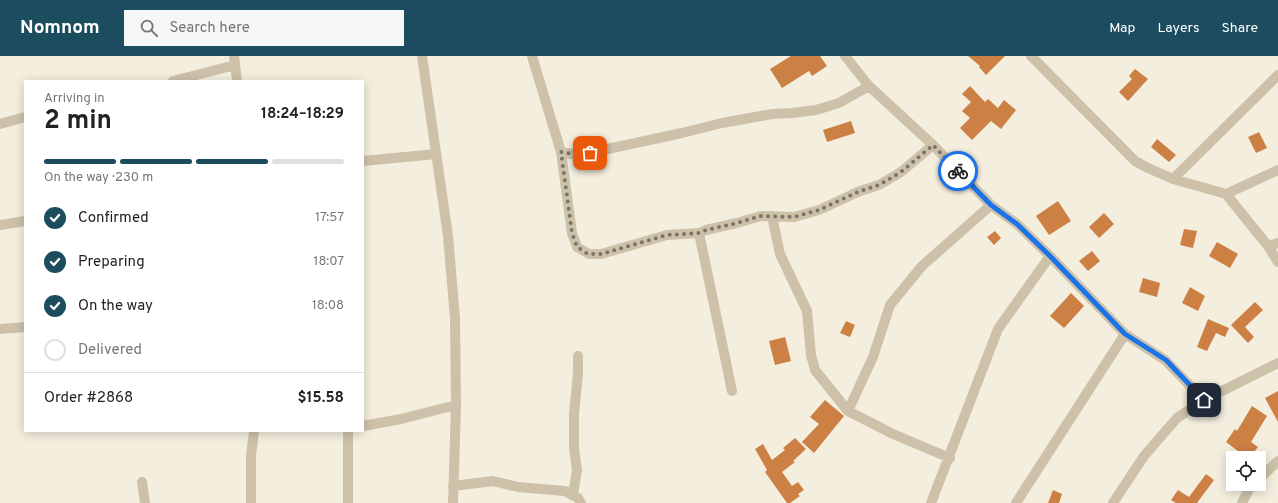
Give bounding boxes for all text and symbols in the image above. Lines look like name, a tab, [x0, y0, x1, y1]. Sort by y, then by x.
search box	[124, 10, 404, 46]
text: Nomnom	[20, 16, 100, 40]
icon: search	[138, 17, 160, 39]
text: Search here	[170, 19, 250, 38]
text: Map	[1109, 20, 1135, 37]
text: Layers	[1157, 20, 1199, 37]
text: Share	[1221, 20, 1258, 37]
text: Arriving in	[44, 91, 105, 107]
text: 2 min	[44, 105, 112, 138]
text: 18:24–18:29	[261, 105, 344, 124]
pin	[573, 136, 607, 170]
icon: bag	[579, 142, 601, 164]
courier	[938, 151, 978, 191]
icon: bike	[947, 160, 969, 182]
text: On the way · 230 m	[44, 170, 153, 186]
icon: check	[44, 207, 66, 229]
text: Confirmed	[78, 209, 149, 228]
text: 17:57	[315, 210, 344, 226]
icon: check	[44, 251, 66, 273]
text: Preparing	[78, 253, 145, 272]
text: 18:07	[314, 254, 344, 270]
icon: check	[44, 295, 66, 317]
text: On the way	[78, 297, 153, 316]
text: 18:08	[312, 298, 344, 314]
text: Delivered	[78, 341, 142, 360]
pin	[1187, 383, 1221, 417]
text: Order #2868	[44, 389, 133, 408]
text: $15.58	[298, 389, 344, 408]
icon: home	[1193, 389, 1215, 411]
map controls	[1226, 451, 1266, 491]
button: locate	[1226, 451, 1266, 491]

